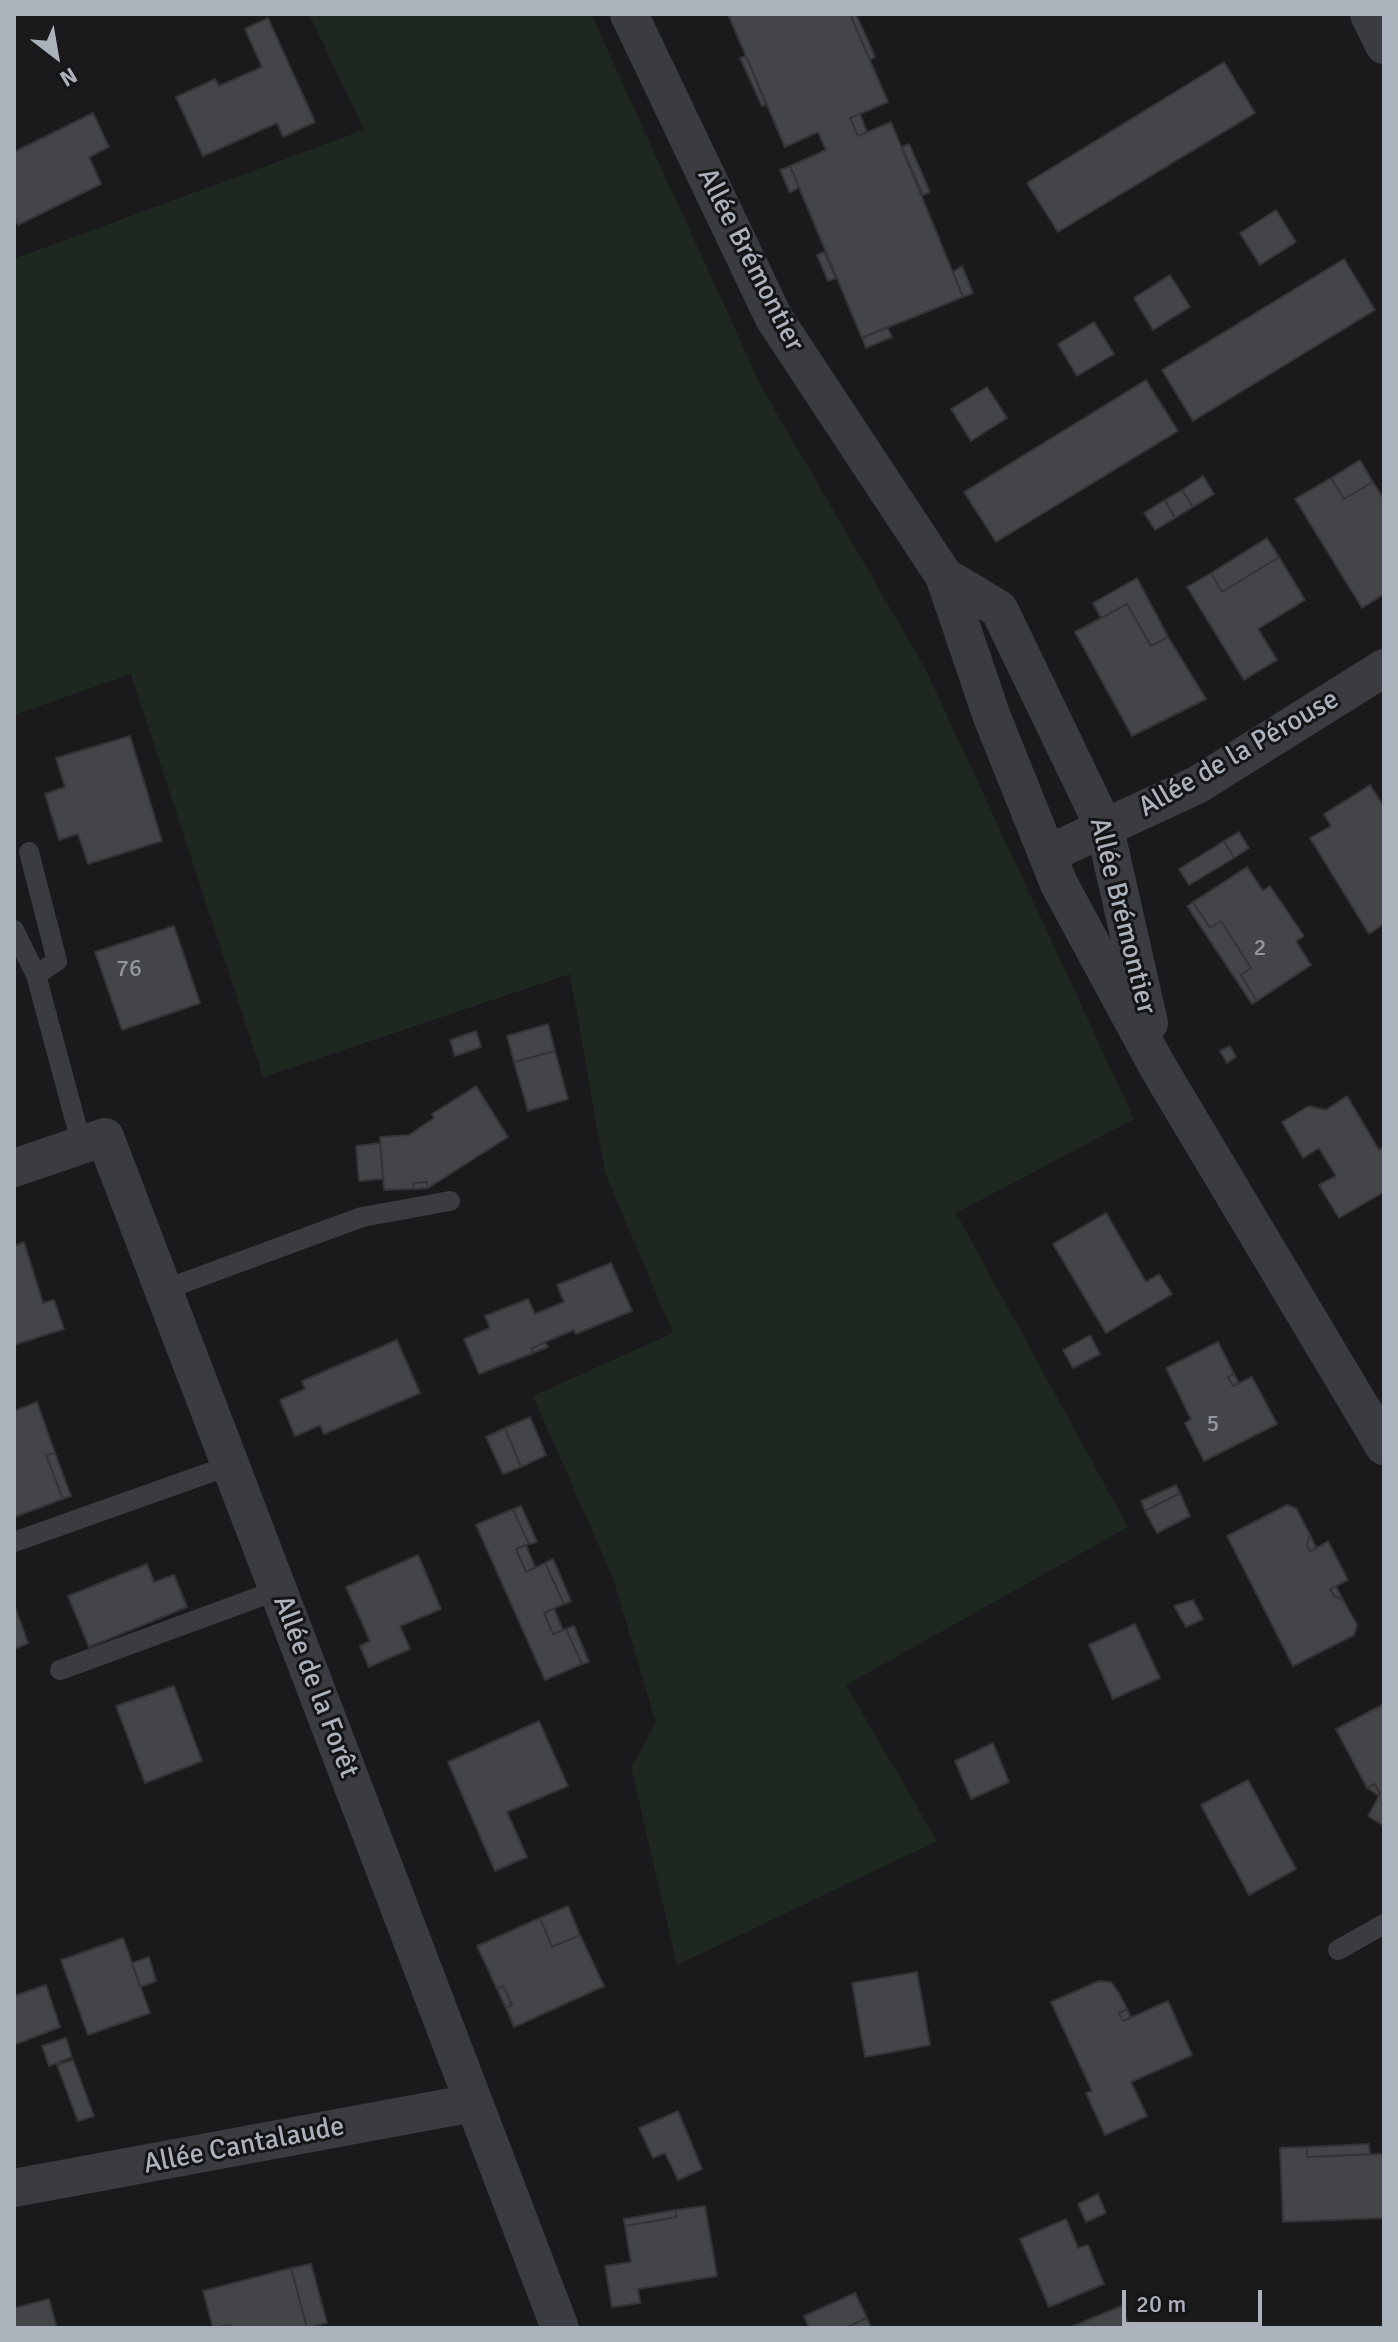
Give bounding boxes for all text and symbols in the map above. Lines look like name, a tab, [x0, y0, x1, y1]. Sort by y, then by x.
north arrow	[16, 16, 96, 96]
text: N	[55, 61, 82, 93]
street label: Allée Brémontier	[689, 163, 811, 357]
street label: Allée de la Pérouse	[1133, 683, 1345, 825]
street label: Allée Brémontier	[1081, 814, 1163, 1018]
house number: 2	[1254, 935, 1266, 963]
house number: 76	[116, 956, 142, 984]
house number: 5	[1207, 1411, 1219, 1439]
street label: Allée de la Forêt	[265, 1591, 365, 1783]
street label: Allée Cantalaude	[141, 2110, 347, 2182]
scale bar	[1126, 2274, 1266, 2324]
text: 20 m	[1136, 2289, 1186, 2319]

